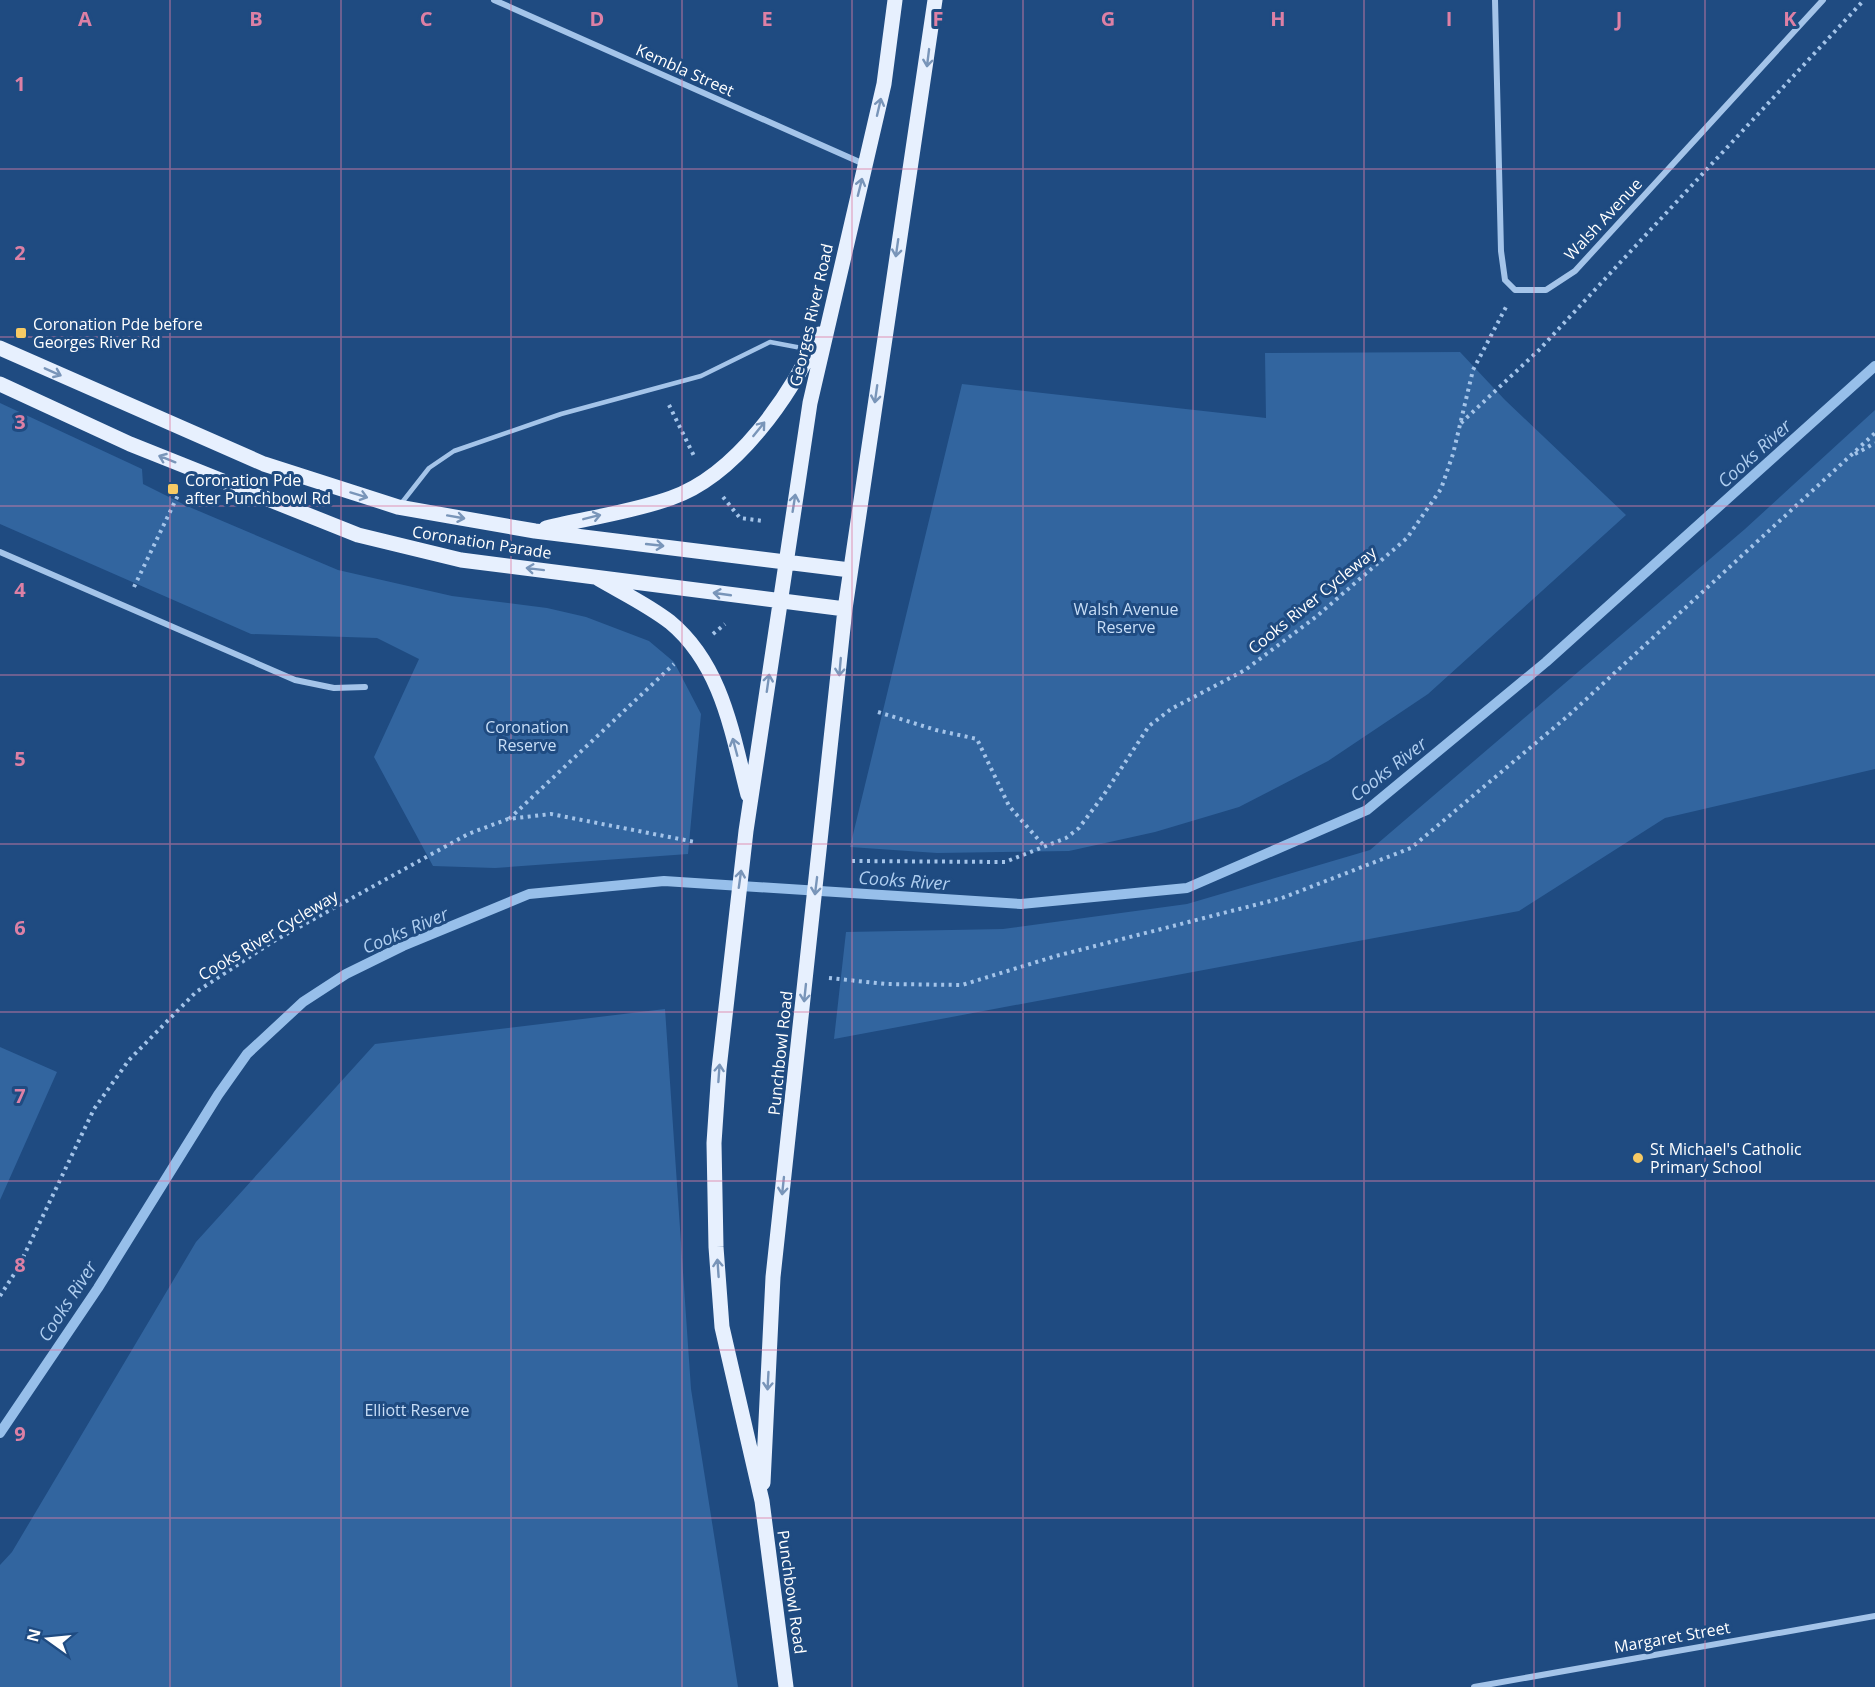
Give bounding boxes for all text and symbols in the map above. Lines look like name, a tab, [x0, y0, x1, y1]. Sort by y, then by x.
text: A	[78, 5, 92, 32]
text: B	[249, 5, 263, 32]
text: C	[420, 5, 433, 32]
text: D	[590, 5, 604, 32]
text: E	[761, 5, 773, 32]
text: F	[933, 5, 943, 32]
text: G	[1101, 5, 1115, 32]
text: H	[1270, 5, 1286, 32]
text: I	[1446, 5, 1452, 32]
text: J	[1614, 5, 1622, 32]
text: K	[1783, 5, 1797, 32]
street label: Kembla Street	[632, 39, 738, 102]
one-way arrow	[922, 48, 933, 67]
text: 1	[14, 70, 26, 97]
one-way arrow	[873, 98, 885, 117]
street label: Walsh Avenue	[1559, 173, 1647, 265]
one-way arrow	[855, 177, 867, 196]
one-way arrow	[892, 238, 903, 258]
text: 2	[14, 239, 26, 266]
street label: Georges River Road	[784, 241, 838, 389]
place label: Coronation Pde before Georges River Rd	[33, 313, 203, 353]
marker: Coronation Pde before Georges River Rd	[14, 326, 28, 340]
one-way arrow	[44, 366, 62, 378]
one-way arrow	[871, 384, 882, 403]
text: 3	[14, 408, 26, 435]
water label: Cooks River	[1712, 413, 1797, 492]
one-way arrow	[752, 421, 765, 437]
one-way arrow	[159, 453, 177, 464]
place label: Coronation Pde after Punchbowl Rd	[185, 469, 331, 509]
marker: Coronation Pde after Punchbowl Rd	[166, 482, 180, 496]
one-way arrow	[349, 490, 368, 501]
one-way arrow	[789, 493, 800, 513]
one-way arrow	[582, 511, 601, 523]
one-way arrow	[445, 512, 465, 523]
street label: Coronation Parade	[411, 520, 553, 564]
one-way arrow	[645, 540, 665, 551]
street label: Cooks River Cycleway	[1243, 541, 1382, 659]
one-way arrow	[525, 563, 545, 574]
text: 4	[14, 576, 26, 603]
one-way arrow	[713, 588, 732, 599]
park label: Walsh Avenue Reserve	[1074, 598, 1179, 638]
one-way arrow	[835, 657, 846, 677]
one-way arrow	[762, 674, 773, 694]
park label: Coronation Reserve	[485, 716, 569, 756]
water label: Cooks River	[1345, 731, 1432, 807]
one-way arrow	[729, 738, 741, 757]
text: 5	[14, 745, 26, 772]
water label: Cooks River	[858, 865, 951, 895]
one-way arrow	[735, 869, 746, 889]
one-way arrow	[811, 876, 822, 896]
street label: Cooks River Cycleway	[194, 884, 343, 985]
water label: Cooks River	[358, 901, 453, 959]
text: 6	[14, 914, 26, 941]
one-way arrow	[799, 982, 810, 1002]
street label: Punchbowl Road	[763, 990, 797, 1116]
one-way arrow	[713, 1064, 724, 1084]
text: 7	[14, 1082, 26, 1109]
place label: St Michael's Catholic Primary School	[1650, 1138, 1802, 1178]
marker: St Michael's Catholic Primary School	[1631, 1151, 1645, 1165]
one-way arrow	[777, 1176, 788, 1196]
text: 8	[14, 1251, 26, 1278]
water label: Cooks River	[32, 1255, 102, 1346]
one-way arrow	[712, 1259, 723, 1279]
one-way arrow	[762, 1370, 773, 1390]
park label: Elliott Reserve	[364, 1399, 470, 1421]
text: 9	[14, 1420, 26, 1447]
street label: Punchbowl Road	[772, 1529, 812, 1655]
north arrow	[18, 1609, 78, 1669]
street label: Margaret Street	[1612, 1616, 1732, 1658]
text: N	[21, 1626, 46, 1644]

